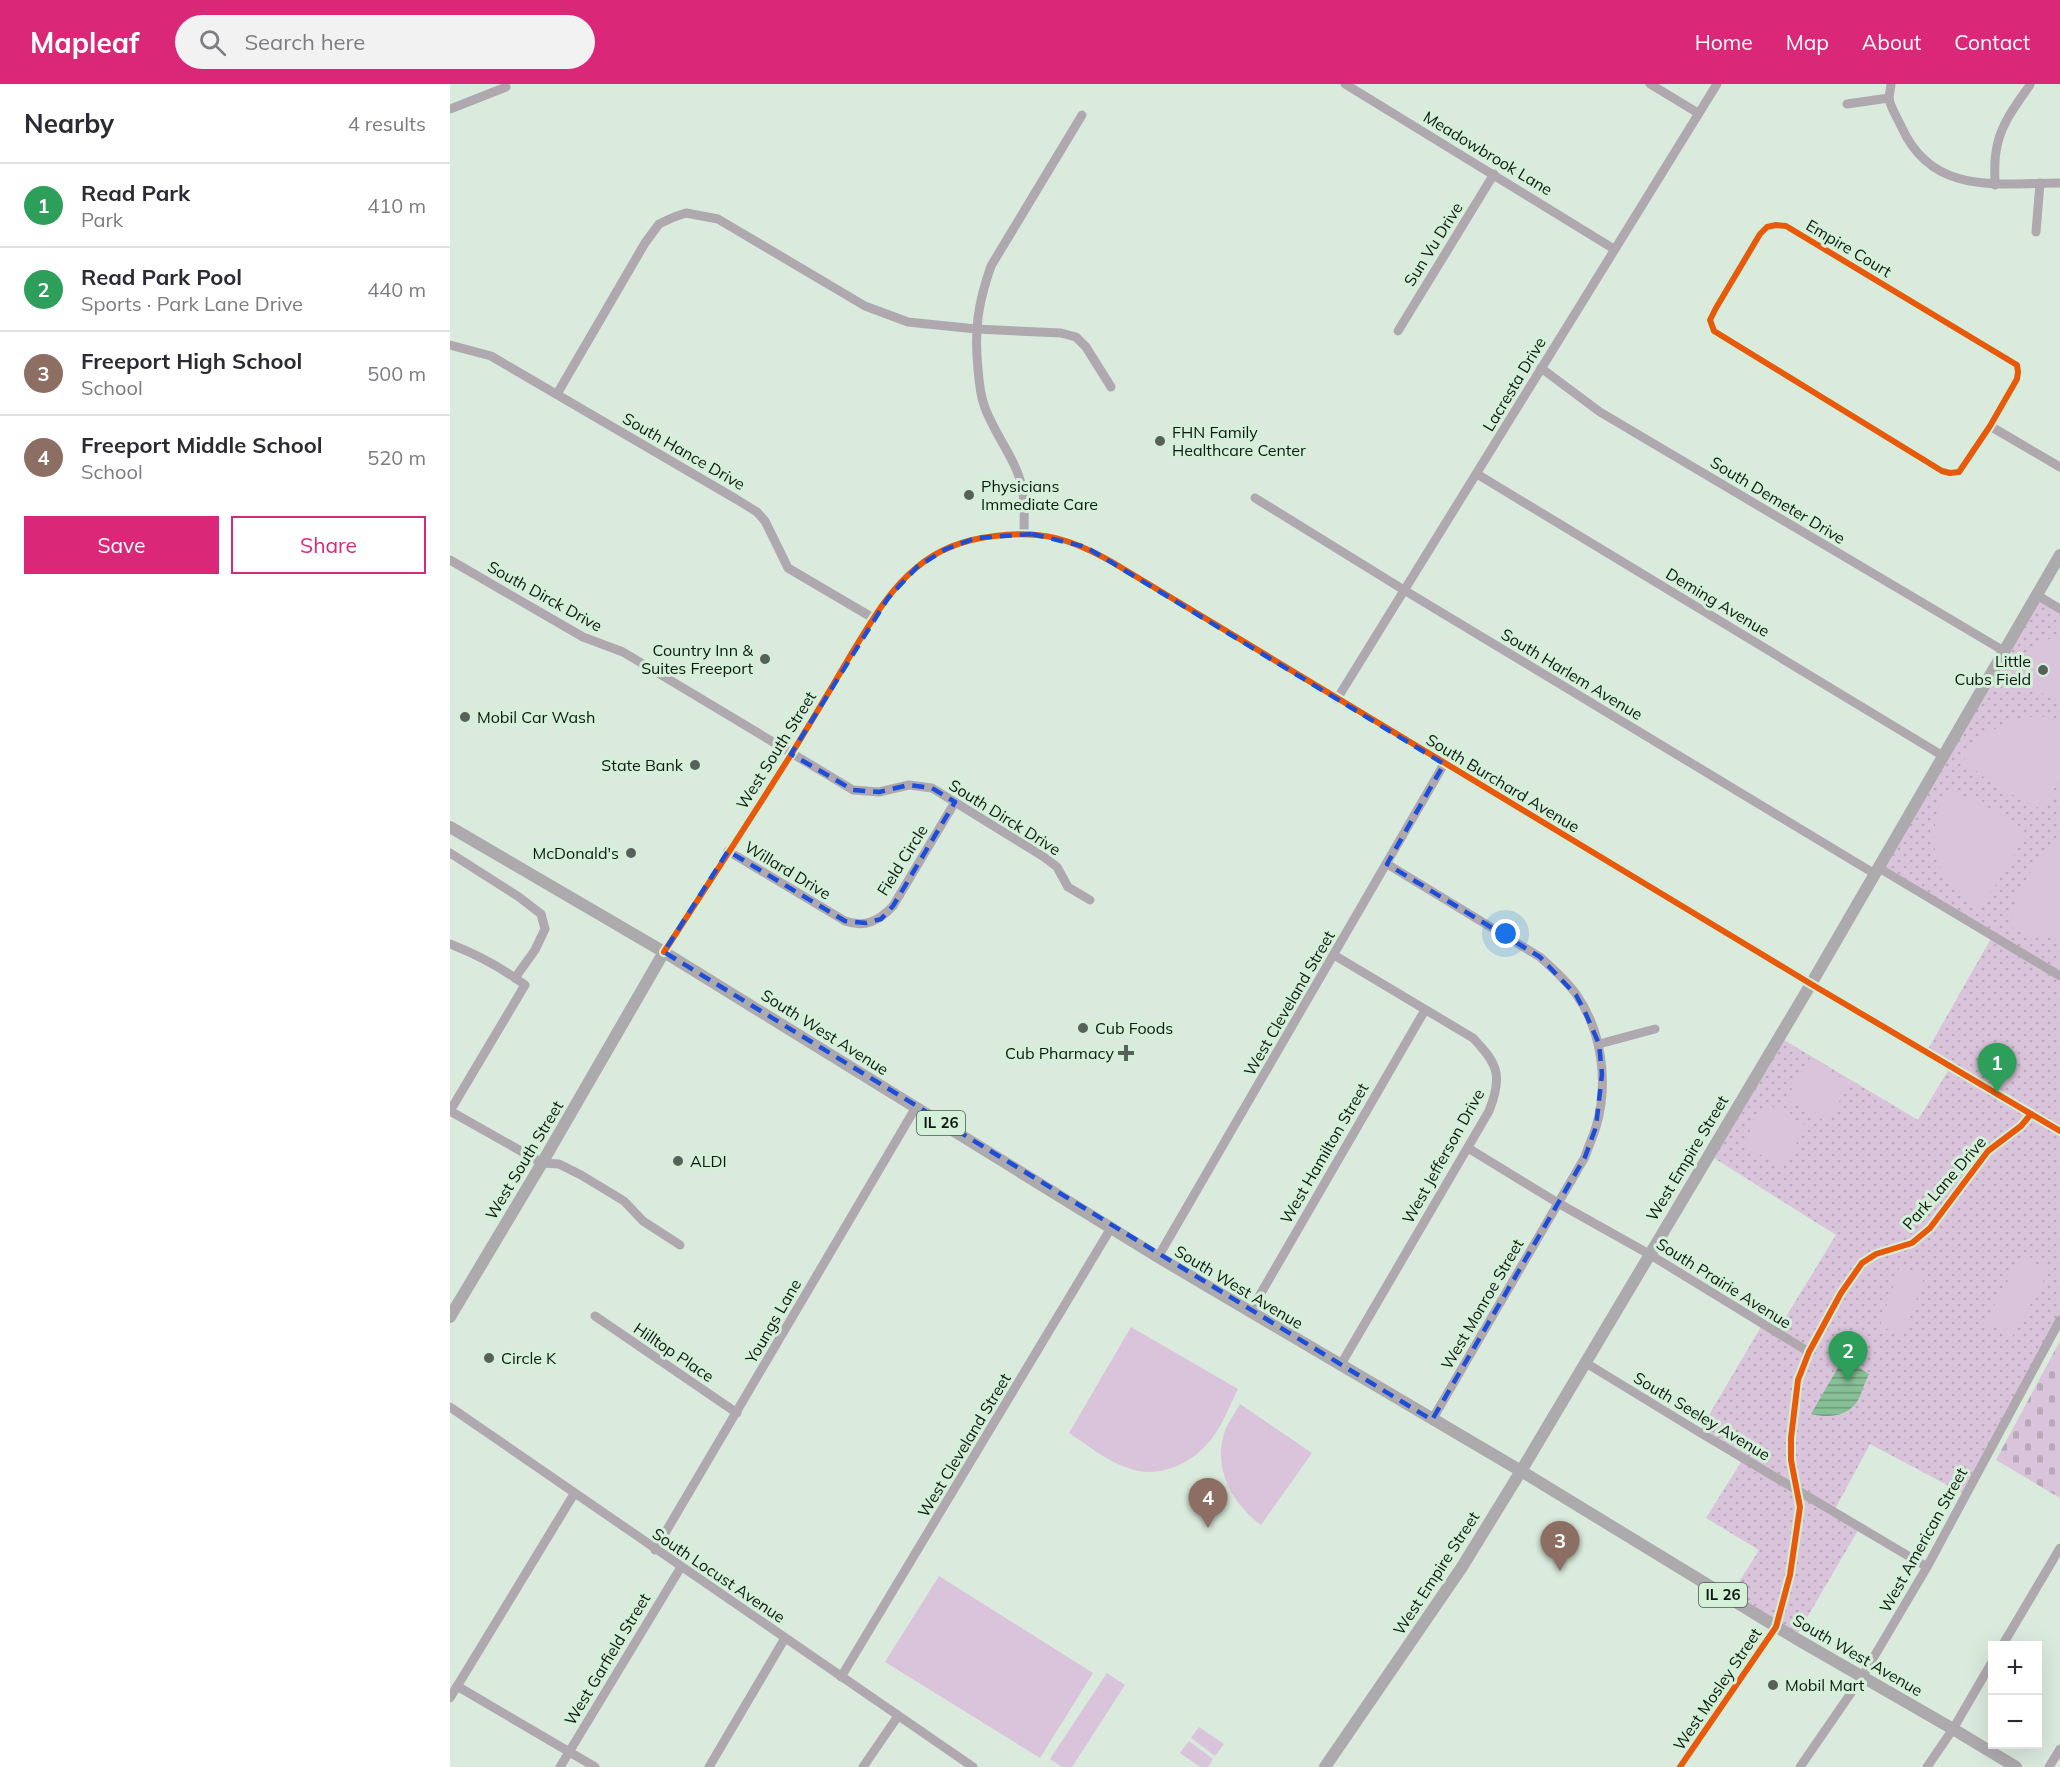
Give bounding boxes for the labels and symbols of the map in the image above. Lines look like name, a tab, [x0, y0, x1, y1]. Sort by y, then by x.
street label: Meadowbrook Lane	[1420, 107, 1556, 199]
street label: Sun Vu Drive	[1399, 198, 1467, 290]
street label: Empire Court	[1803, 215, 1896, 282]
street label: Lacresta Drive	[1478, 333, 1550, 435]
street label: South Hance Drive	[619, 408, 749, 494]
place label: FHN Family Healthcare Center	[1172, 422, 1306, 460]
marker: FHN Family Healthcare Center	[1153, 434, 1167, 448]
street label: South Demeter Drive	[1707, 452, 1849, 548]
place label: Physicians Immediate Care	[981, 476, 1098, 514]
marker: Physicians Immediate Care	[962, 488, 976, 502]
street label: South Dirck Drive	[484, 556, 606, 636]
street label: Deming Avenue	[1663, 563, 1773, 641]
street label: South Harlem Avenue	[1498, 624, 1646, 724]
place label: Country Inn & Suites Freeport	[641, 640, 753, 678]
place label: Little Cubs Field	[1954, 651, 2031, 689]
marker: Country Inn & Suites Freeport	[758, 652, 772, 666]
marker: Little Cubs Field	[2036, 663, 2050, 677]
street label: West South Street	[732, 687, 820, 813]
place label: Mobil Car Wash	[477, 707, 595, 727]
marker: Mobil Car Wash	[458, 710, 472, 724]
street label: South Burchard Avenue	[1423, 729, 1583, 837]
place label: State Bank	[601, 755, 684, 775]
marker: State Bank	[688, 758, 702, 772]
street label: South Dirck Drive	[945, 775, 1065, 859]
street label: Field Circle	[872, 821, 932, 899]
street label: Willard Drive	[741, 836, 835, 904]
place label: McDonald's	[532, 843, 619, 863]
marker: McDonald's	[624, 846, 638, 860]
your location	[1491, 919, 1520, 948]
street label: West Cleveland Street	[1239, 926, 1339, 1079]
street label: South West Avenue	[758, 985, 892, 1079]
place label: Cub Foods	[1095, 1018, 1173, 1038]
marker: Cub Foods	[1076, 1021, 1090, 1035]
place label: Cub Pharmacy	[1005, 1043, 1114, 1063]
pin: 1	[1978, 1044, 2016, 1093]
marker: Cub Pharmacy	[1119, 1046, 1133, 1060]
street label: West Hamilton Street	[1276, 1079, 1373, 1227]
street label: West Jefferson Drive	[1398, 1085, 1488, 1227]
street label: West Empire Street	[1642, 1091, 1733, 1224]
street label: West South Street	[481, 1097, 568, 1223]
road number: IL 26	[917, 1111, 965, 1135]
street label: Park Lane Drive	[1898, 1132, 1990, 1234]
place label: ALDI	[690, 1151, 727, 1171]
marker: ALDI	[671, 1154, 685, 1168]
street label: South Prairie Avenue	[1653, 1233, 1795, 1333]
street label: West Monroe Street	[1436, 1235, 1528, 1373]
street label: South West Avenue	[1171, 1241, 1307, 1333]
street label: Youngs Lane	[740, 1275, 805, 1368]
street label: Hilltop Place	[630, 1318, 718, 1386]
pin: 2	[1828, 1332, 1868, 1381]
place label: Circle K	[501, 1348, 557, 1368]
marker: Circle K	[482, 1351, 496, 1365]
street label: South Seeley Avenue	[1630, 1367, 1774, 1465]
street label: West Cleveland Street	[913, 1369, 1015, 1521]
street label: West American Street	[1875, 1464, 1971, 1616]
pin: 4	[1188, 1478, 1227, 1528]
street label: West Empire Street	[1389, 1507, 1484, 1638]
pin: 3	[1540, 1522, 1580, 1571]
street label: South Locust Avenue	[649, 1523, 789, 1627]
road number: IL 26	[1699, 1583, 1747, 1607]
street label: West Garfield Street	[560, 1589, 655, 1729]
street label: South West Avenue	[1790, 1610, 1926, 1700]
street label: West Mosley Street	[1669, 1624, 1766, 1754]
place label: Mobil Mart	[1785, 1675, 1865, 1695]
marker: Mobil Mart	[1766, 1678, 1780, 1692]

